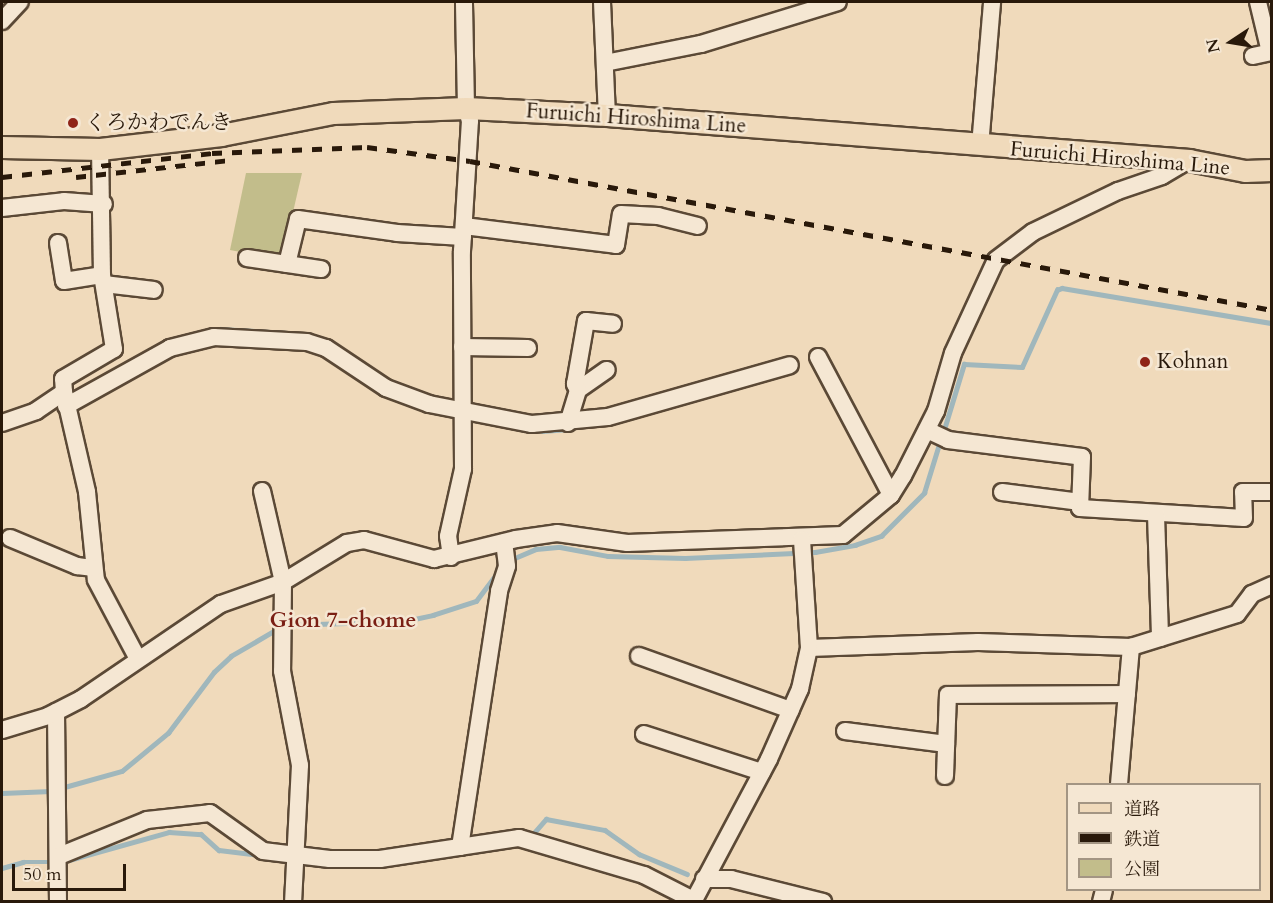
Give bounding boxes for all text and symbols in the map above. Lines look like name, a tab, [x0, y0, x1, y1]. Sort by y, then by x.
north arrow	[1201, 12, 1261, 72]
text: N	[1201, 37, 1226, 55]
street label: Furuichi Hiroshima Line	[525, 99, 747, 139]
place label: くろかわでんき	[85, 110, 232, 136]
marker: くろかわでんき	[66, 116, 80, 130]
street label: Furuichi Hiroshima Line	[1009, 137, 1231, 181]
place label: Kohnan	[1157, 349, 1228, 375]
marker: Kohnan	[1138, 355, 1152, 369]
district label: Gion 7-chome	[270, 608, 416, 634]
legend	[1066, 783, 1261, 891]
text: 道路	[1124, 797, 1160, 822]
text: 鉄道	[1124, 827, 1160, 852]
scale bar	[15, 852, 129, 890]
text: 公園	[1124, 857, 1160, 882]
text: 50 m	[23, 862, 62, 887]

